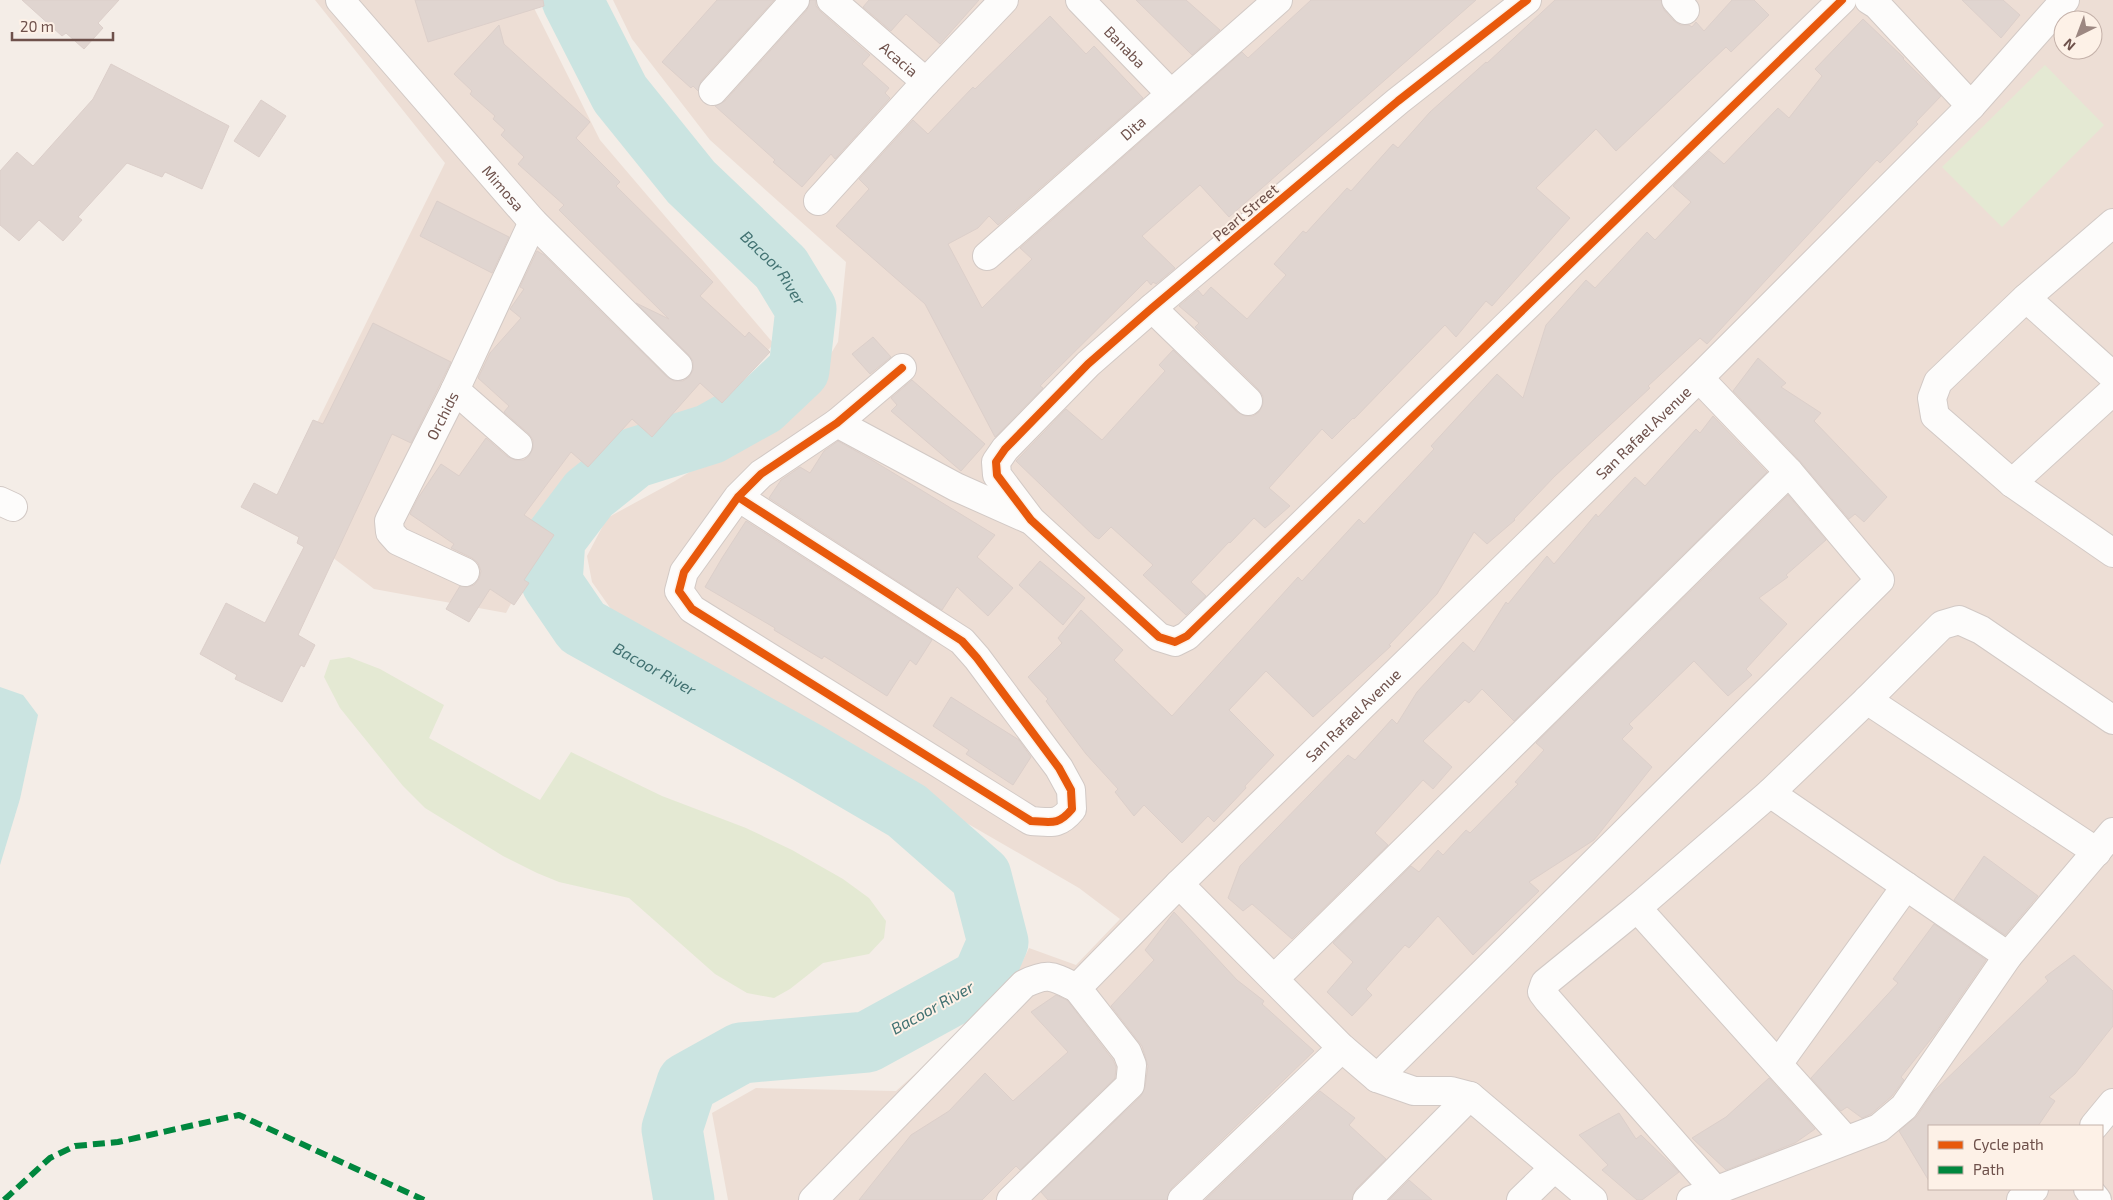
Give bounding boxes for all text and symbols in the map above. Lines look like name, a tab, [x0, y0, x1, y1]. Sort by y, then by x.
scale bar	[12, 10, 114, 42]
north arrow	[2053, 10, 2103, 60]
text: 20 m	[20, 17, 54, 35]
street label: Banaba	[1101, 22, 1150, 71]
text: N	[2060, 35, 2078, 55]
street label: Acacia	[876, 38, 922, 80]
street label: Dita	[1116, 112, 1149, 144]
street label: Mimosa	[479, 161, 528, 214]
street label: Pearl Street	[1209, 179, 1282, 245]
water label: Bacoor River	[738, 226, 811, 308]
street label: San Rafael Avenue	[1592, 382, 1694, 483]
street label: Orchids	[422, 388, 462, 443]
water label: Bacoor River	[611, 637, 701, 699]
street label: San Rafael Avenue	[1302, 665, 1404, 765]
water label: Bacoor River	[887, 976, 977, 1038]
legend	[1928, 1125, 2103, 1190]
text: Cycle path	[1973, 1135, 2044, 1153]
text: Path	[1973, 1160, 2004, 1178]

